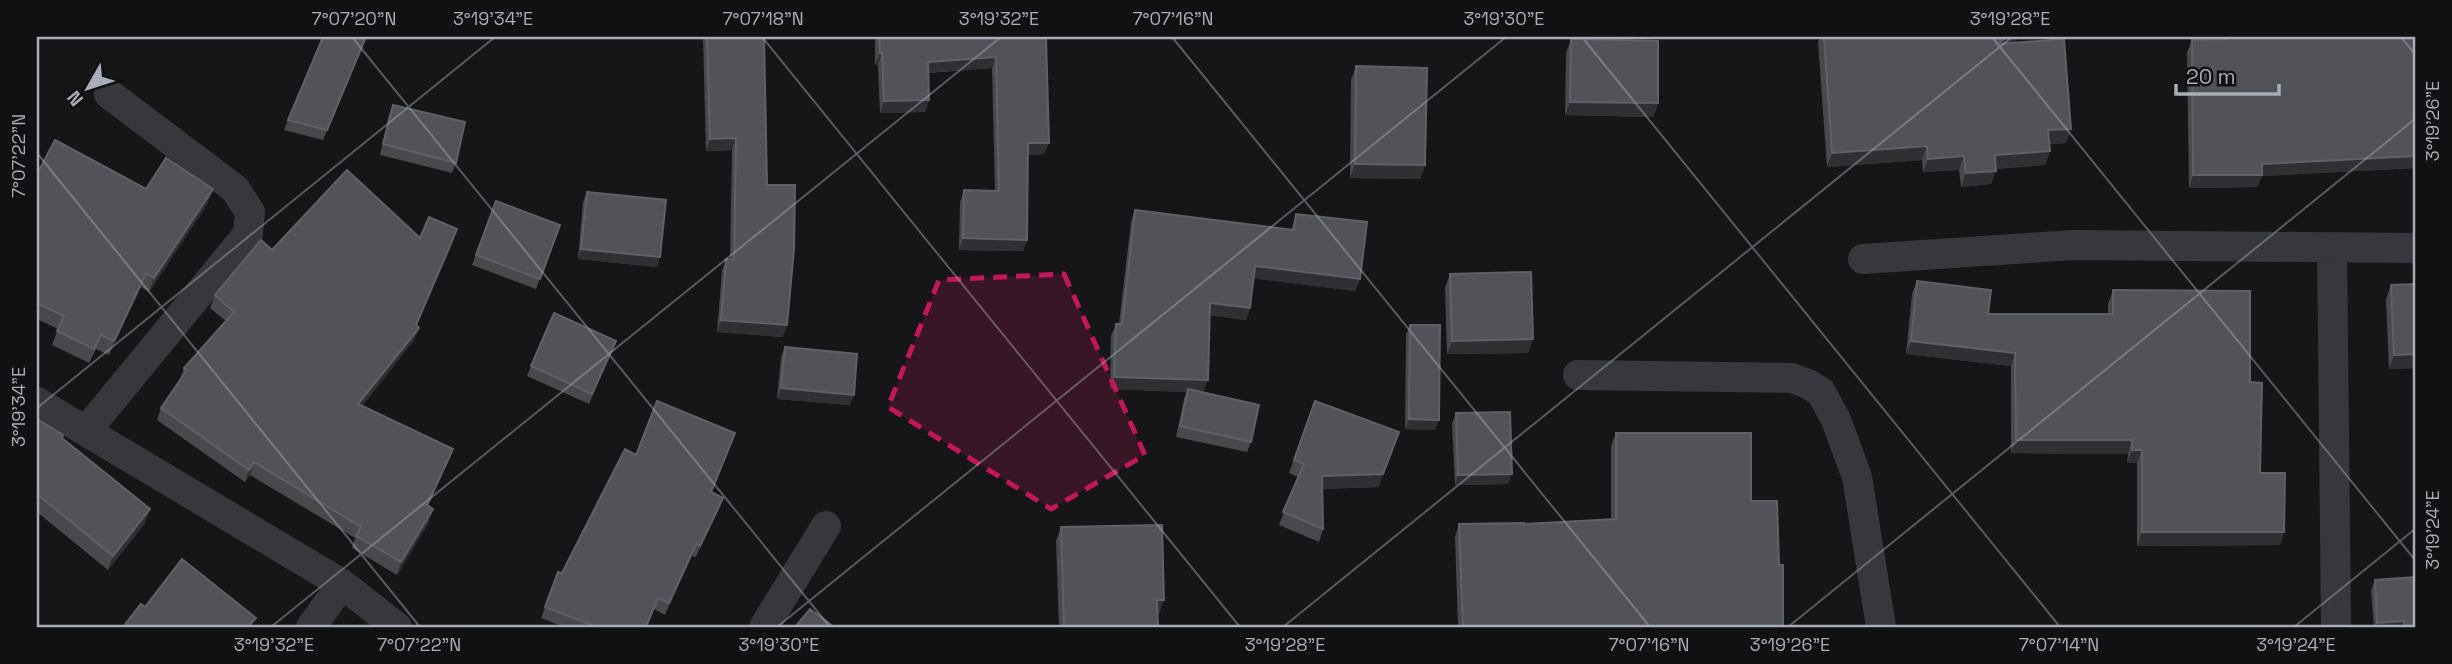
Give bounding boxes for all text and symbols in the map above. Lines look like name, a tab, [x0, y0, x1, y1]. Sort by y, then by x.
text: 7°07'20"N	[312, 7, 396, 30]
text: 3°19'34"E	[453, 7, 533, 30]
text: 7°07'18"N	[722, 7, 804, 30]
text: 3°19'32"E	[959, 7, 1039, 30]
text: 7°07'16"N	[1132, 7, 1214, 30]
text: 3°19'30"E	[1464, 7, 1544, 30]
text: 3°19'28"E	[1970, 7, 2050, 30]
north arrow	[52, 52, 122, 122]
scale bar	[2176, 52, 2279, 96]
text: 20 m	[2186, 63, 2236, 90]
text: 3°19'26"E	[2421, 81, 2444, 161]
text: N	[61, 86, 89, 111]
text: 7°07'22"N	[7, 114, 30, 198]
text: 3°19'34"E	[7, 367, 30, 447]
text: 3°19'24"E	[2421, 490, 2444, 570]
text: 3°19'32"E	[234, 633, 314, 656]
text: 7°07'22"N	[377, 633, 461, 656]
text: 3°19'30"E	[739, 633, 819, 656]
text: 3°19'28"E	[1245, 633, 1325, 656]
text: 7°07'16"N	[1608, 633, 1690, 656]
text: 3°19'26"E	[1750, 633, 1830, 656]
text: 7°07'14"N	[2019, 633, 2099, 656]
text: 3°19'24"E	[2256, 633, 2336, 656]

